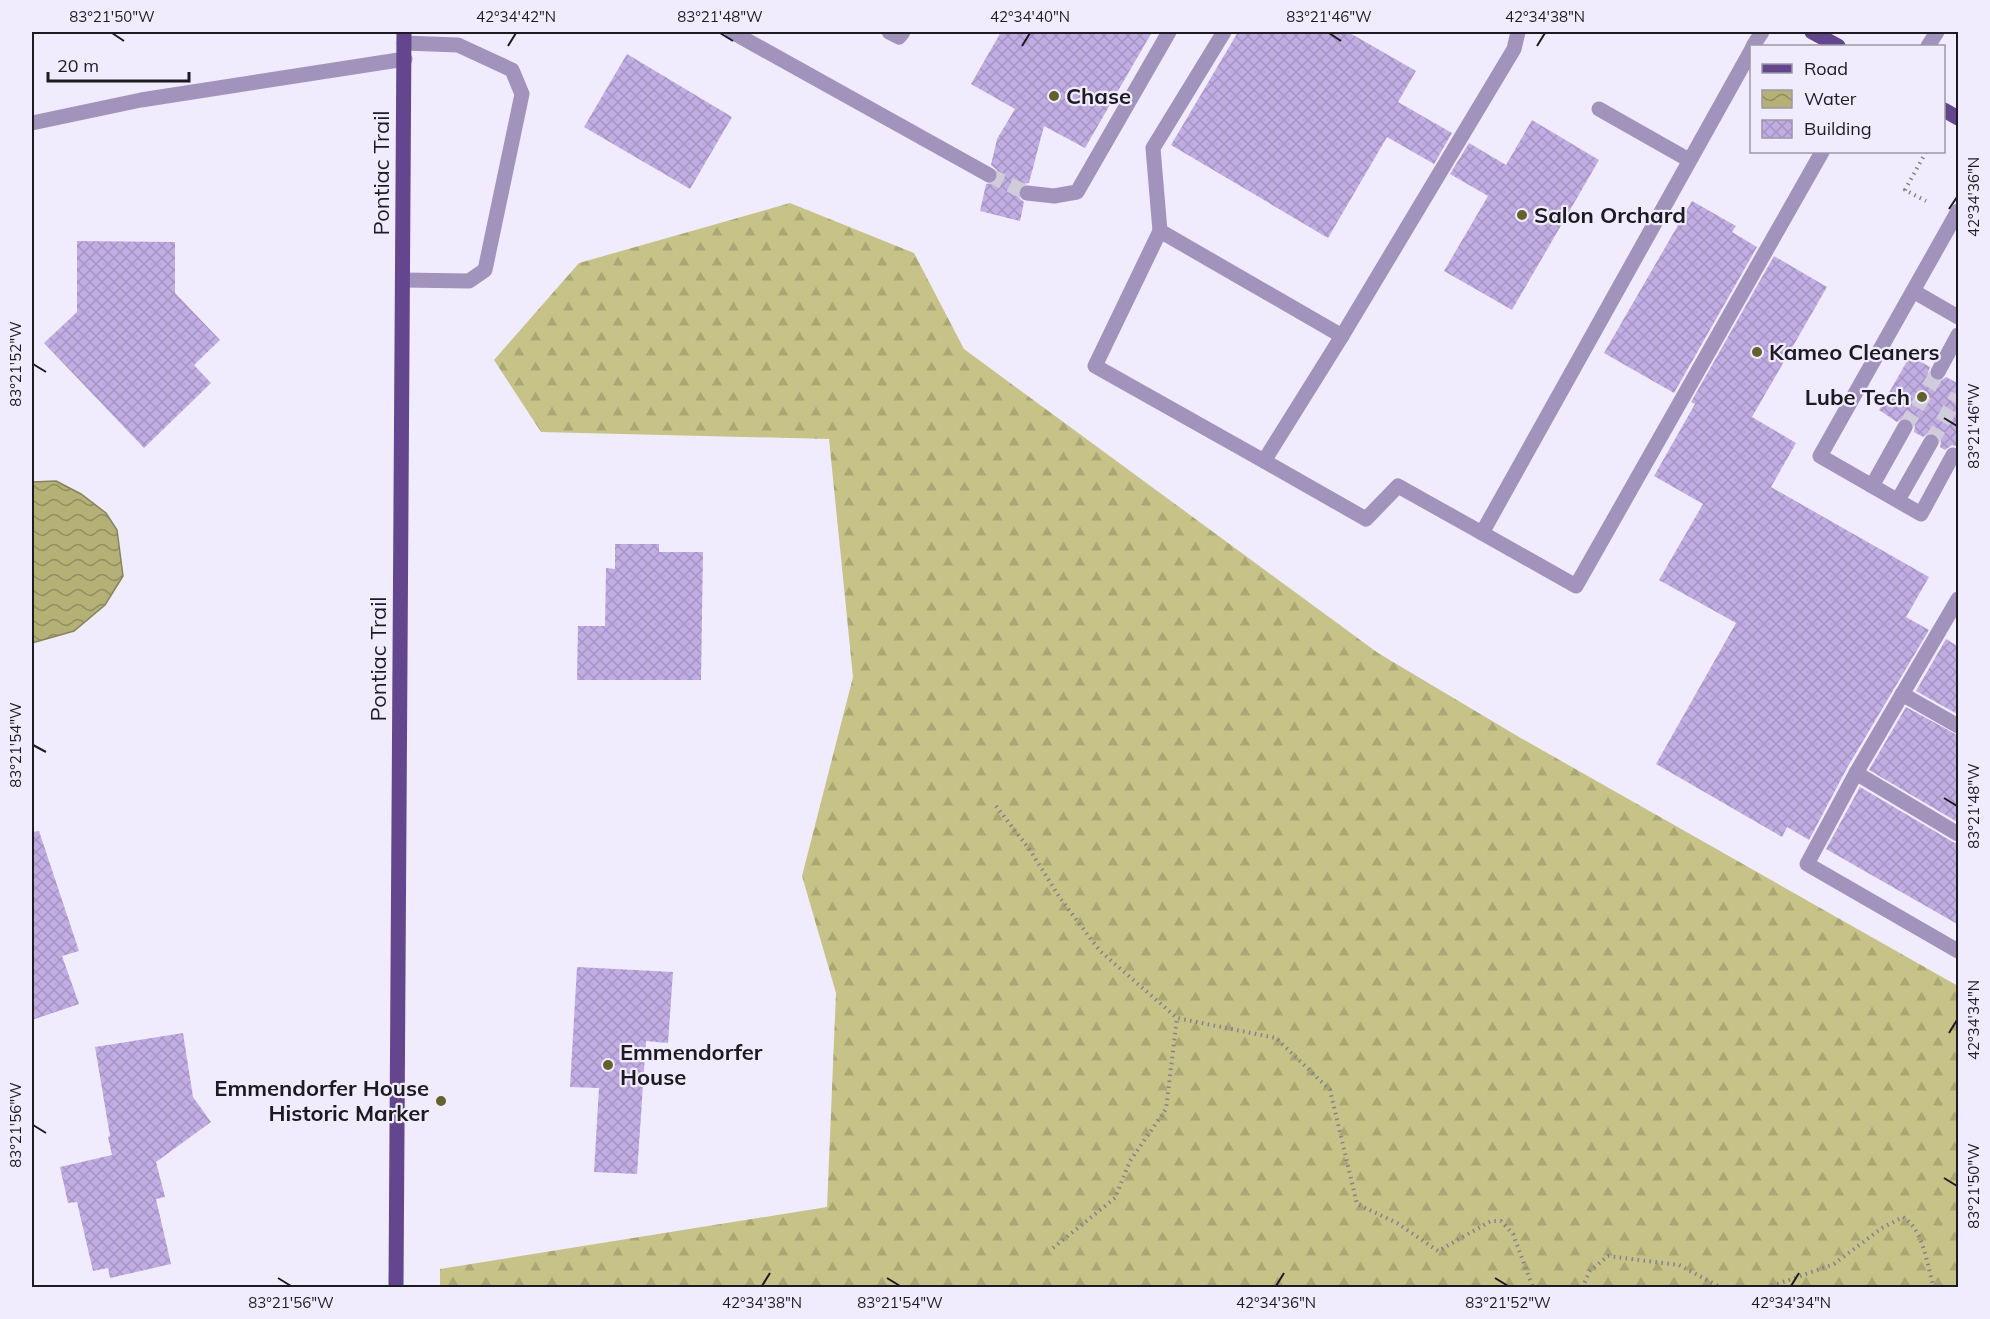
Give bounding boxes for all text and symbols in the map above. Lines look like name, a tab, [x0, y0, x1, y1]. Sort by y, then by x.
text: 83°21'50"W	[69, 7, 155, 26]
text: 42°34'42"N	[476, 7, 556, 26]
text: 83°21'48"W	[677, 7, 763, 26]
text: 42°34'40"N	[990, 7, 1070, 26]
text: 83°21'46"W	[1286, 7, 1372, 26]
text: 42°34'38"N	[1505, 7, 1585, 26]
scale bar	[48, 45, 189, 83]
legend	[1750, 45, 1945, 153]
text: 20 m	[57, 54, 99, 77]
text: Road	[1804, 57, 1848, 80]
place label: Chase	[1066, 82, 1131, 110]
text: Water	[1804, 87, 1857, 110]
marker: Chase	[1047, 89, 1061, 103]
street label: Pontiac Trail	[367, 110, 395, 236]
text: Building	[1804, 117, 1872, 140]
text: 42°34'36"N	[1964, 157, 1983, 237]
place label: Salon Orchard	[1534, 201, 1686, 229]
marker: Salon Orchard	[1515, 208, 1529, 222]
text: 83°21'52"W	[6, 321, 25, 407]
place label: Kameo Cleaners	[1769, 338, 1940, 366]
marker: Kameo Cleaners	[1750, 345, 1764, 359]
place label: Lube Tech	[1805, 383, 1910, 411]
text: 83°21'46"W	[1964, 383, 1983, 469]
marker: Lube Tech	[1915, 390, 1929, 404]
street label: Pontiac Trail	[364, 596, 392, 722]
text: 83°21'54"W	[6, 702, 25, 788]
text: 83°21'48"W	[1964, 763, 1983, 849]
text: 42°34'34"N	[1964, 980, 1983, 1060]
place label: Emmendorfer House	[620, 1038, 763, 1091]
marker: Emmendorfer House	[601, 1058, 615, 1072]
place label: Emmendorfer House Historic Marker	[214, 1074, 429, 1127]
text: 83°21'56"W	[6, 1082, 25, 1168]
marker: Emmendorfer House Historic Marker	[434, 1094, 448, 1108]
text: 83°21'50"W	[1964, 1143, 1983, 1229]
text: 83°21'56"W	[248, 1293, 334, 1312]
text: 42°34'38"N	[722, 1293, 802, 1312]
text: 83°21'54"W	[857, 1293, 943, 1312]
text: 42°34'36"N	[1236, 1293, 1316, 1312]
text: 83°21'52"W	[1465, 1293, 1551, 1312]
text: 42°34'34"N	[1751, 1293, 1831, 1312]

